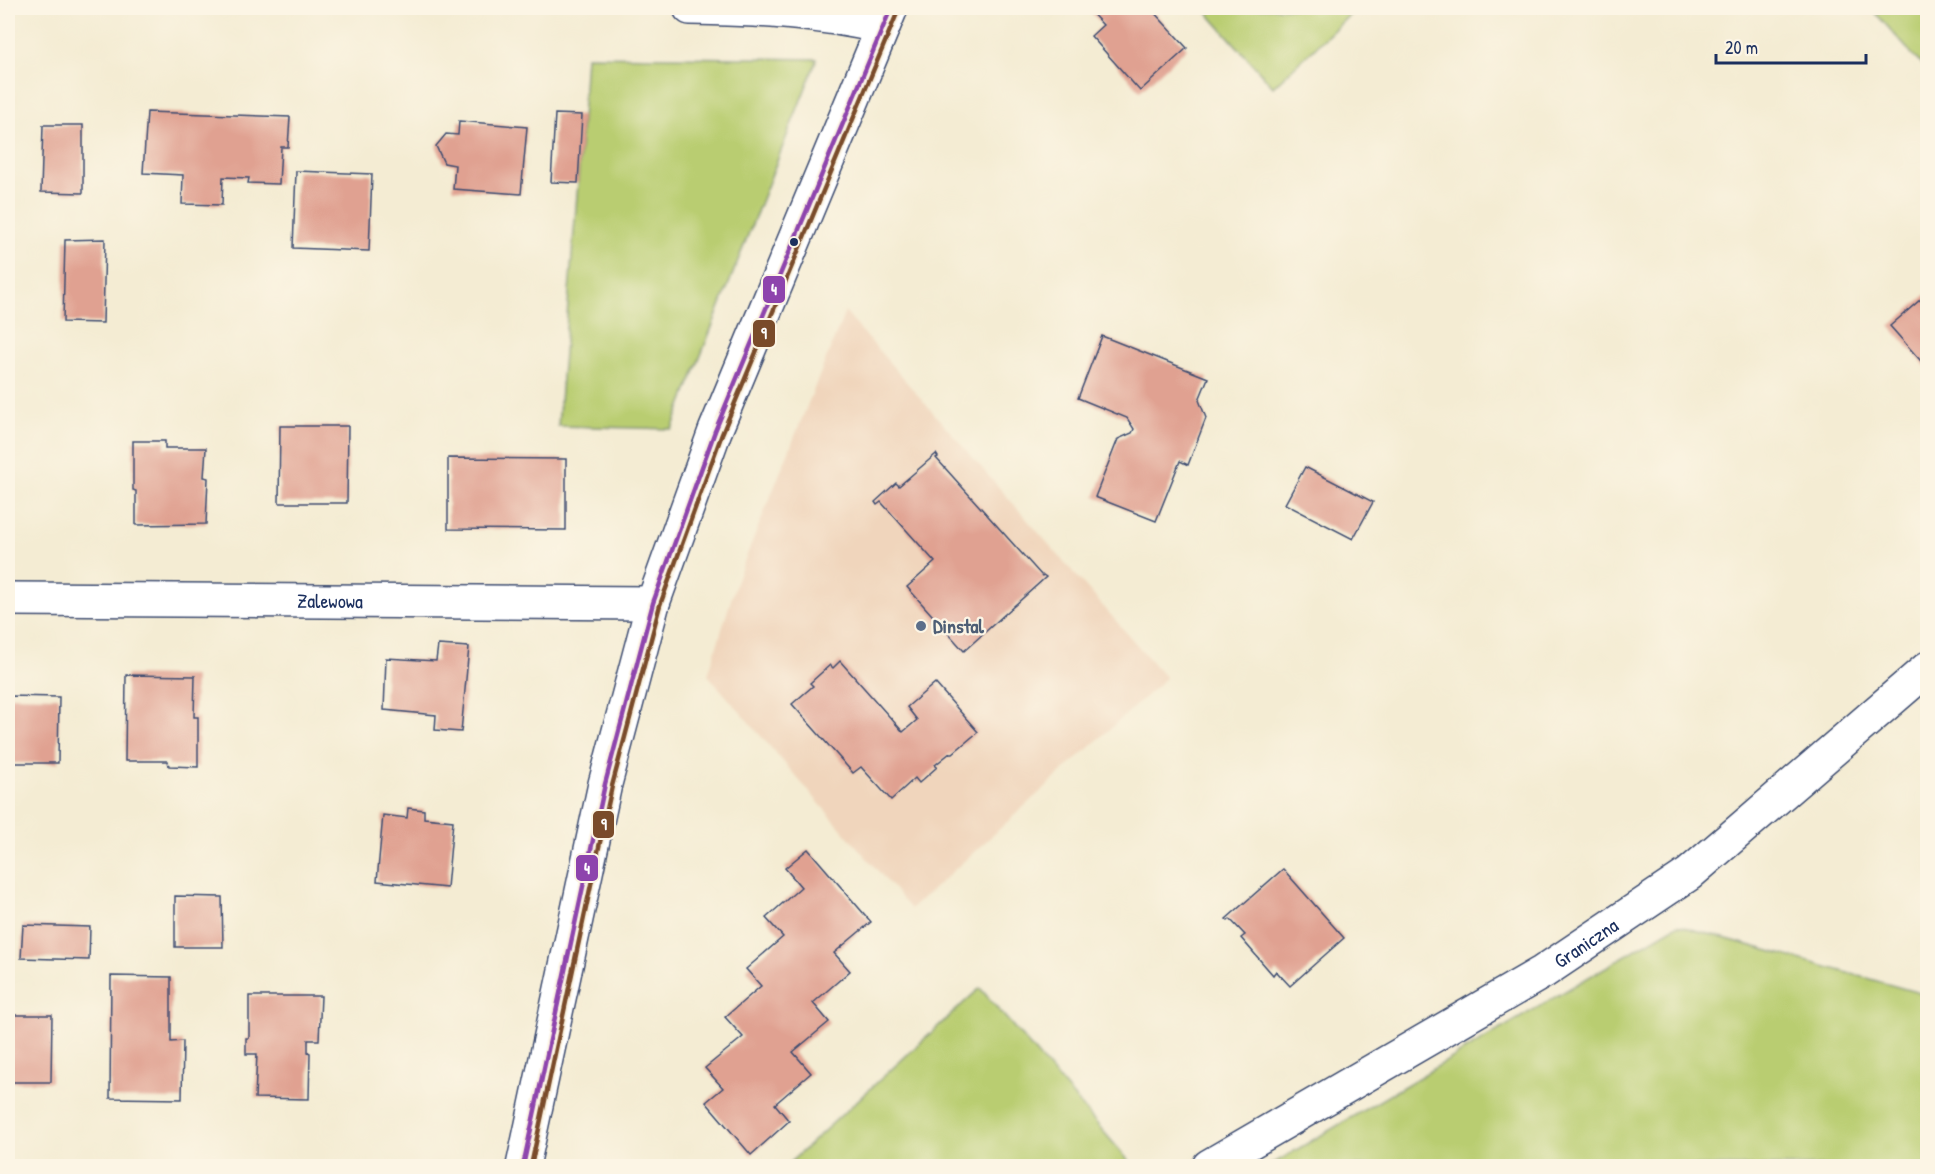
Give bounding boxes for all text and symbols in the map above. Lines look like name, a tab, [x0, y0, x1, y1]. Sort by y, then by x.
scale bar	[1716, 27, 1866, 65]
text: 20 m	[1725, 35, 1758, 60]
unlabelled marker	[788, 236, 800, 248]
line badge: 4	[762, 275, 786, 304]
text: 4	[771, 278, 777, 300]
line badge: 9	[752, 319, 776, 348]
text: 9	[761, 322, 767, 344]
street label: Zalewowa	[297, 587, 363, 614]
place label: Dinstal	[933, 612, 984, 639]
marker: Dinstal	[914, 619, 928, 633]
line badge: 9	[592, 810, 615, 839]
text: 9	[601, 813, 607, 835]
line badge: 4	[575, 854, 599, 882]
text: 4	[584, 857, 590, 879]
street label: Graniczna	[1548, 911, 1623, 974]

